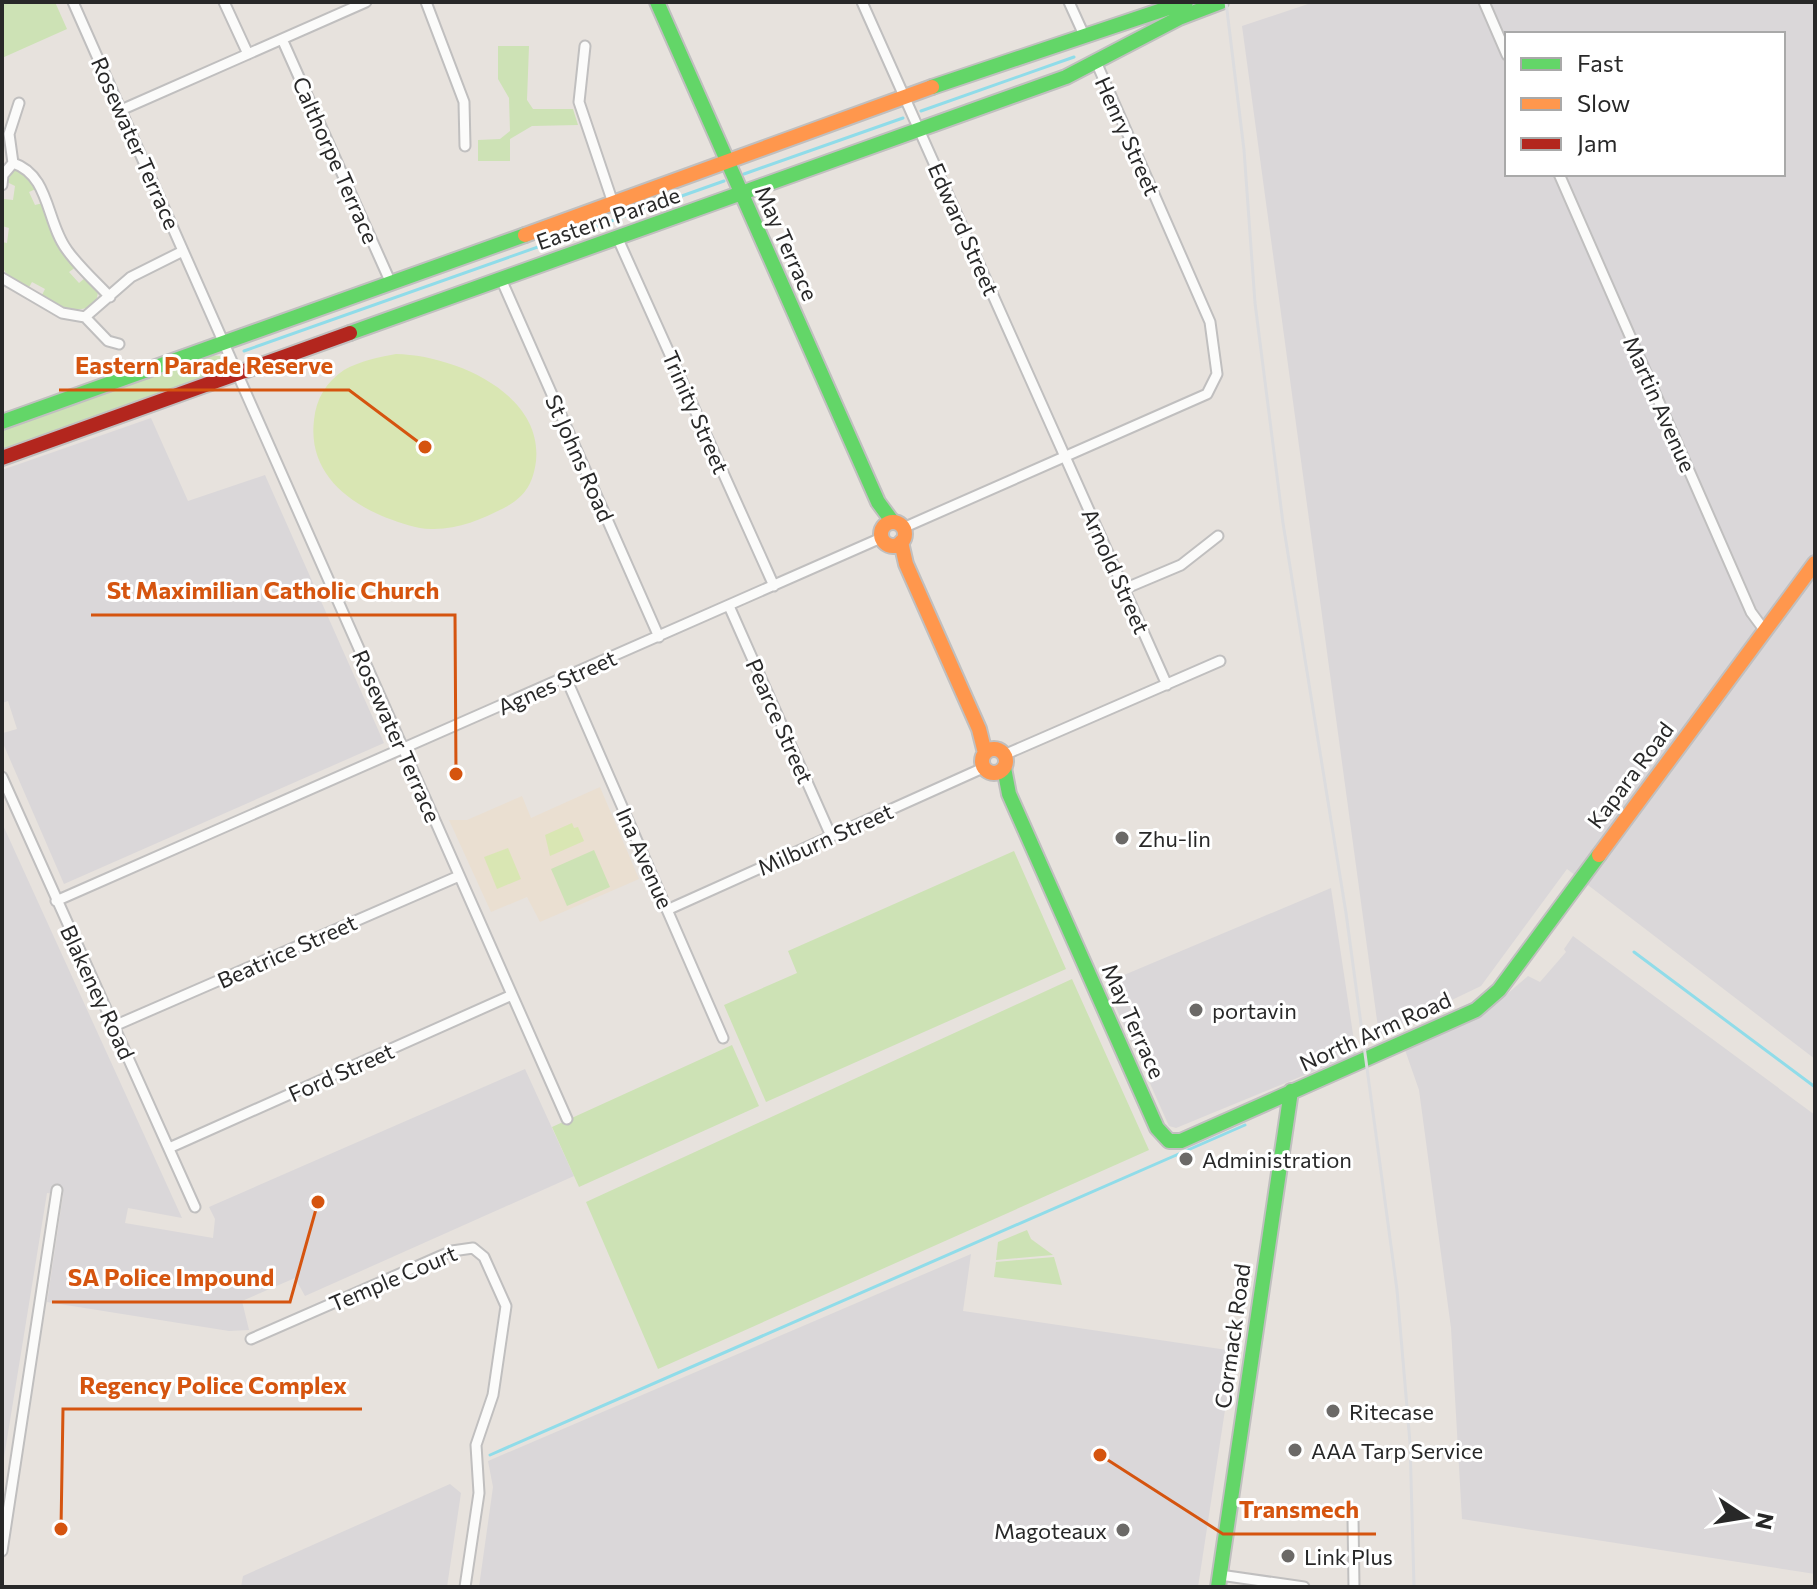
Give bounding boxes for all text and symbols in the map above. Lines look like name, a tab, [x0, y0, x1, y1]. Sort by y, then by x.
legend	[1505, 32, 1785, 176]
text: Fast	[1577, 48, 1624, 77]
street label: Rosewater Terrace	[86, 53, 186, 233]
street label: Calthorpe Terrace	[287, 72, 385, 248]
street label: Henry Street	[1090, 72, 1166, 200]
text: Slow	[1577, 88, 1630, 117]
text: Jam	[1577, 128, 1617, 157]
street label: Edward Street	[923, 159, 1005, 299]
street label: Eastern Parade	[533, 181, 683, 255]
street label: May Terrace	[750, 181, 824, 305]
street label: Martin Avenue	[1618, 332, 1702, 476]
callout: Eastern Parade Reserve	[59, 342, 349, 390]
street label: Trinity Street	[657, 346, 735, 478]
text: Eastern Parade Reserve	[75, 350, 333, 379]
street label: St Johns Road	[540, 390, 620, 526]
street label: Arnold Street	[1076, 504, 1156, 638]
callout: St Maximilian Catholic Church	[91, 567, 455, 615]
text: St Maximilian Catholic Church	[107, 575, 439, 604]
street label: Agnes Street	[493, 644, 621, 720]
street label: Rosewater Terrace	[347, 646, 447, 826]
street label: Pearce Street	[740, 654, 820, 788]
street label: Kapara Road	[1581, 716, 1679, 834]
street label: Milburn Street	[753, 797, 897, 881]
street label: Ina Avenue	[611, 803, 679, 913]
place label: Zhu-lin	[1138, 825, 1211, 852]
marker: Zhu-lin	[1113, 829, 1131, 847]
street label: Beatrice Street	[213, 908, 361, 994]
street label: Blakeney Road	[55, 920, 141, 1064]
street label: May Terrace	[1097, 959, 1171, 1083]
street label: North Arm Road	[1295, 985, 1455, 1077]
place label: portavin	[1212, 997, 1297, 1024]
marker: portavin	[1187, 1001, 1205, 1019]
street label: Ford Street	[284, 1037, 398, 1107]
place label: Administration	[1202, 1146, 1352, 1173]
marker: Administration	[1177, 1150, 1195, 1168]
street label: Temple Court	[325, 1239, 461, 1317]
callout: SA Police Impound	[52, 1254, 290, 1302]
text: SA Police Impound	[68, 1262, 274, 1291]
street label: Cormack Road	[1208, 1262, 1256, 1410]
callout: Regency Police Complex	[63, 1361, 362, 1409]
text: Regency Police Complex	[79, 1370, 347, 1399]
place label: Ritecase	[1349, 1398, 1434, 1425]
marker: Ritecase	[1324, 1402, 1342, 1420]
place label: AAA Tarp Service	[1311, 1437, 1483, 1464]
marker: AAA Tarp Service	[1286, 1441, 1304, 1459]
north arrow	[1705, 1477, 1785, 1557]
callout: Transmech	[1223, 1486, 1376, 1534]
text: Transmech	[1239, 1494, 1359, 1523]
text: N	[1750, 1510, 1780, 1532]
place label: Magoteaux	[994, 1517, 1107, 1544]
marker: Magoteaux	[1114, 1521, 1132, 1539]
place label: Link Plus	[1304, 1543, 1393, 1570]
marker: Link Plus	[1279, 1547, 1297, 1565]

